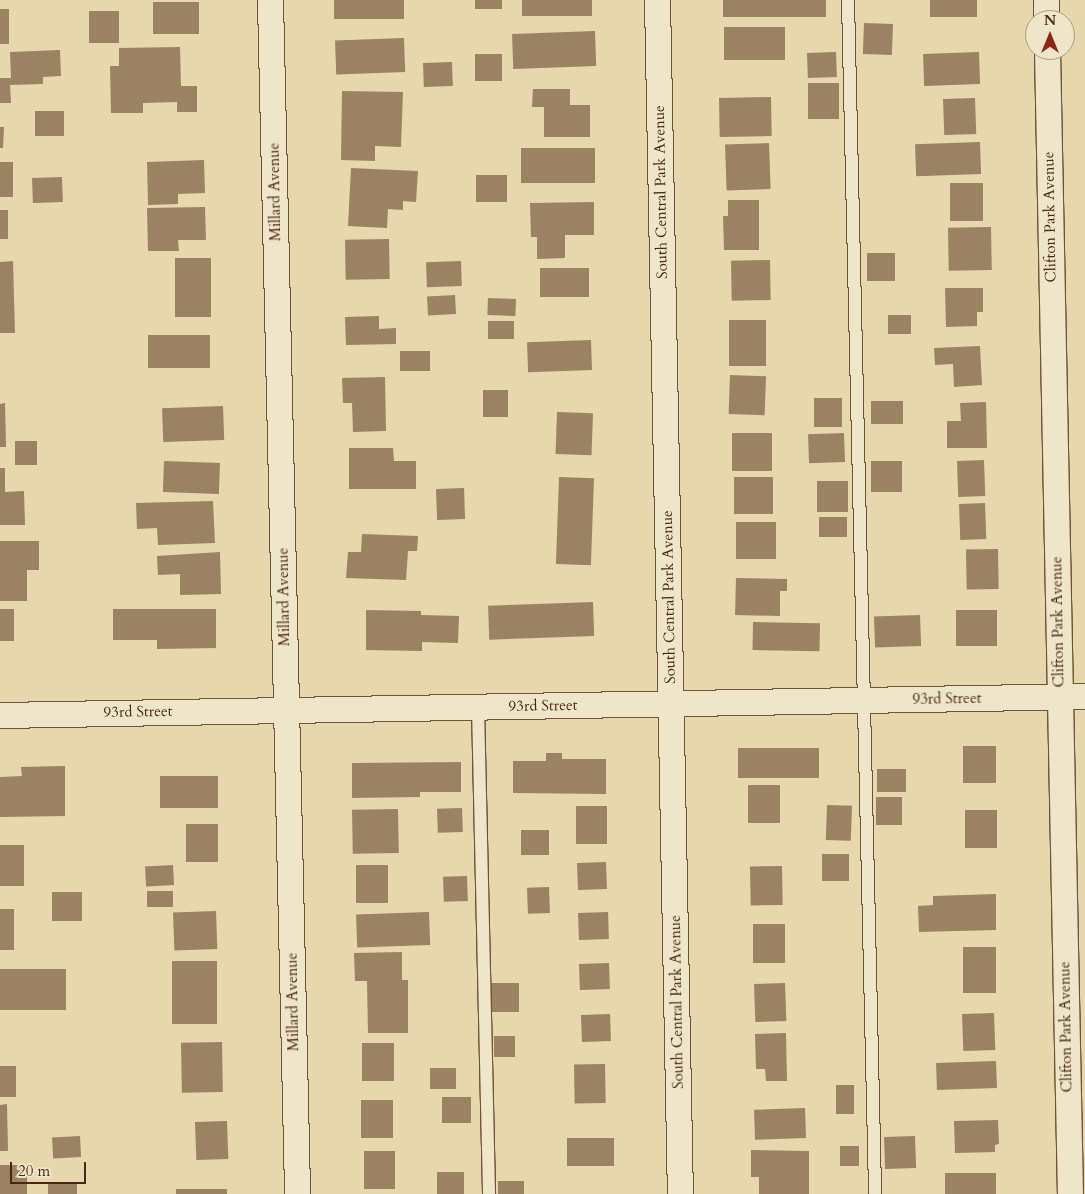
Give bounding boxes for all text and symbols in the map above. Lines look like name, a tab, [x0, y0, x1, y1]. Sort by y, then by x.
north arrow	[1025, 10, 1075, 60]
text: N	[1044, 11, 1056, 30]
street label: South Central Park Avenue	[650, 105, 672, 279]
street label: Millard Avenue	[265, 143, 285, 241]
street label: Clifton Park Avenue	[1040, 151, 1060, 283]
street label: South Central Park Avenue	[658, 510, 680, 684]
street label: Millard Avenue	[274, 548, 294, 646]
street label: Clifton Park Avenue	[1048, 556, 1068, 688]
street label: 93rd Street	[912, 689, 982, 709]
street label: 93rd Street	[508, 696, 578, 716]
street label: 93rd Street	[103, 702, 173, 722]
street label: South Central Park Avenue	[666, 915, 688, 1089]
street label: Millard Avenue	[283, 953, 303, 1051]
street label: Clifton Park Avenue	[1056, 961, 1076, 1093]
scale bar	[12, 1152, 89, 1184]
text: 20 m	[18, 1161, 50, 1181]

